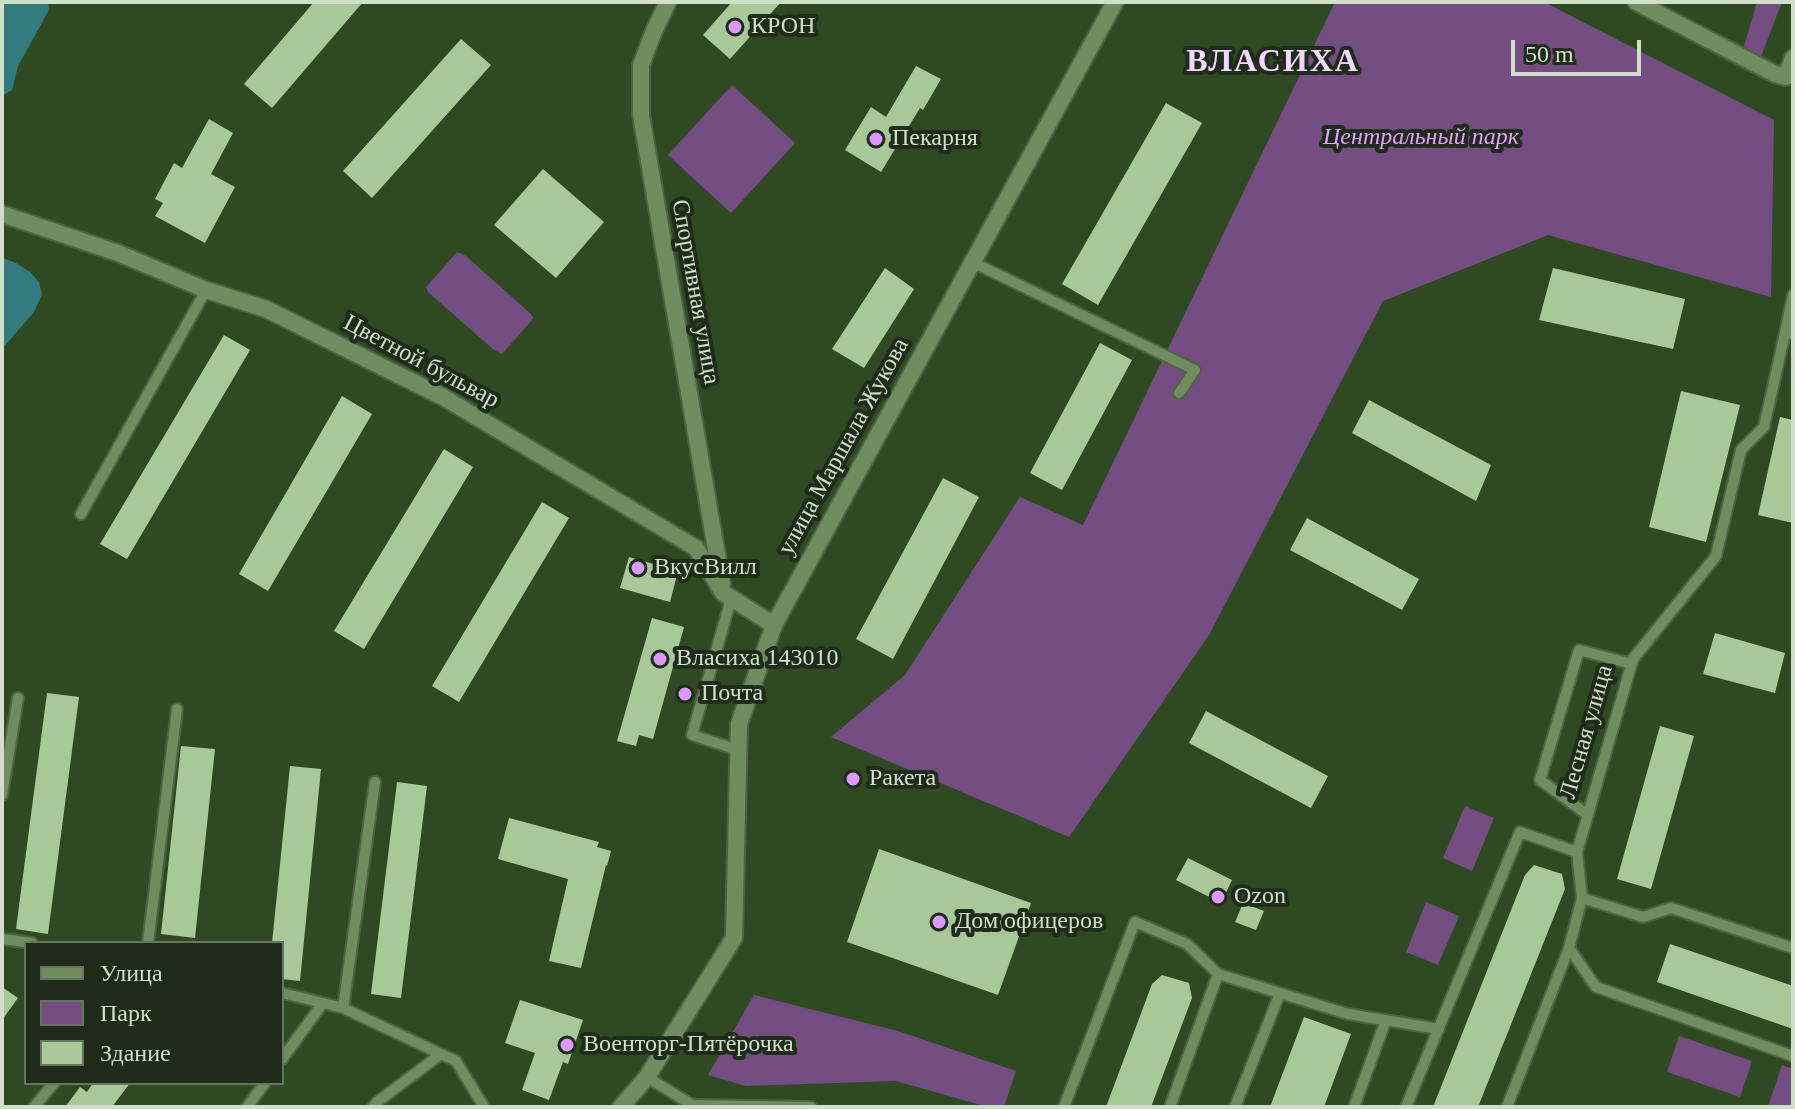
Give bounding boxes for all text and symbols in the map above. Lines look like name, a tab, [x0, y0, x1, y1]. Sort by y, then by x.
place label: КРОН	[751, 13, 815, 41]
marker: КРОН	[726, 18, 744, 36]
scale bar	[1515, 24, 1645, 74]
text: 50 m	[1525, 41, 1574, 67]
district label: ВЛАСИХА	[1186, 44, 1360, 82]
park label: Центральный парк	[1323, 124, 1519, 152]
place label: Пекарня	[892, 125, 978, 153]
marker: Пекарня	[867, 130, 885, 148]
street label: Спортивная улица	[665, 197, 725, 387]
street label: Цветной бульвар	[338, 309, 504, 415]
street label: улица Маршала Жукова	[772, 333, 916, 561]
place label: ВкусВилл	[654, 554, 757, 582]
marker: ВкусВилл	[629, 559, 647, 577]
place label: Власиха 143010	[676, 645, 838, 673]
marker: Власиха 143010	[651, 650, 669, 668]
street label: Лесная улица	[1554, 662, 1620, 802]
place label: Почта	[701, 680, 763, 708]
marker: Почта	[676, 685, 694, 703]
place label: Ракета	[869, 765, 936, 793]
marker: Ракета	[844, 770, 862, 788]
place label: Ozon	[1234, 883, 1286, 911]
marker: Ozon	[1209, 888, 1227, 906]
place label: Дом офицеров	[955, 908, 1103, 936]
marker: Дом офицеров	[930, 913, 948, 931]
legend	[24, 941, 284, 1085]
text: Улица	[100, 960, 163, 986]
text: Парк	[100, 1000, 152, 1026]
place label: Военторг-Пятёрочка	[583, 1031, 794, 1059]
marker: Военторг-Пятёрочка	[558, 1036, 576, 1054]
text: Здание	[100, 1040, 171, 1066]

